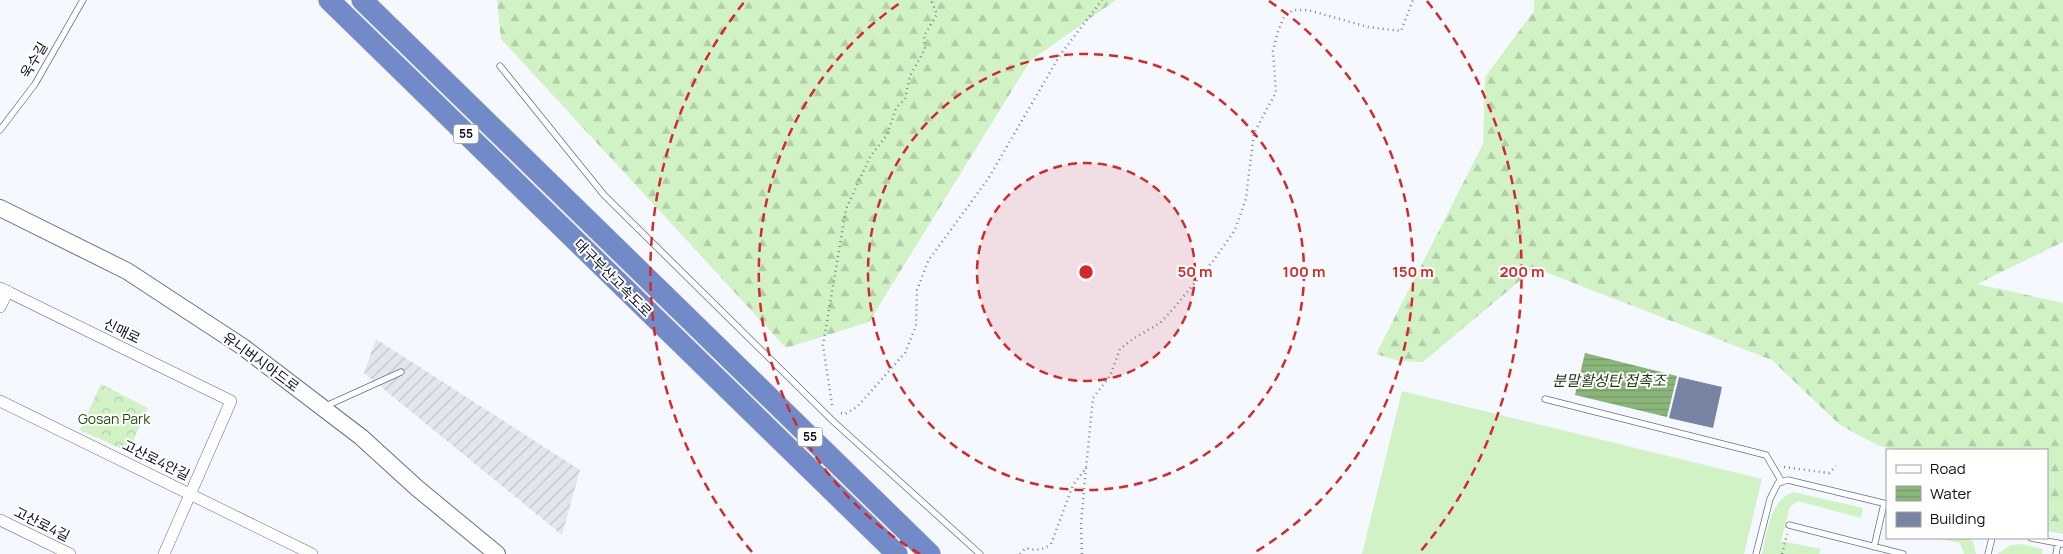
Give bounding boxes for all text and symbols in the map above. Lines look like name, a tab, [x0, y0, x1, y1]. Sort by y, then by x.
street label: 욱수길	[15, 38, 52, 81]
road number: 55	[454, 125, 478, 144]
street label: 대구부산고속도로	[570, 234, 657, 321]
text: 50 m	[1177, 261, 1213, 282]
text: 100 m	[1283, 261, 1325, 282]
text: 150 m	[1392, 261, 1434, 282]
text: 200 m	[1499, 261, 1545, 282]
centre of rings	[1077, 263, 1095, 281]
street label: 신매로	[101, 314, 144, 348]
street label: 유니버시아드로	[219, 327, 303, 396]
water label: 분말활성탄 접촉조	[1552, 370, 1667, 391]
park label: Gosan Park	[78, 409, 151, 428]
road number: 55	[798, 428, 822, 447]
street label: 고산로4안길	[119, 435, 193, 484]
legend	[1886, 449, 2048, 539]
text: Road	[1930, 458, 1966, 479]
text: Water	[1930, 483, 1972, 504]
street label: 고산로4길	[11, 502, 73, 545]
text: Building	[1930, 508, 1985, 529]

